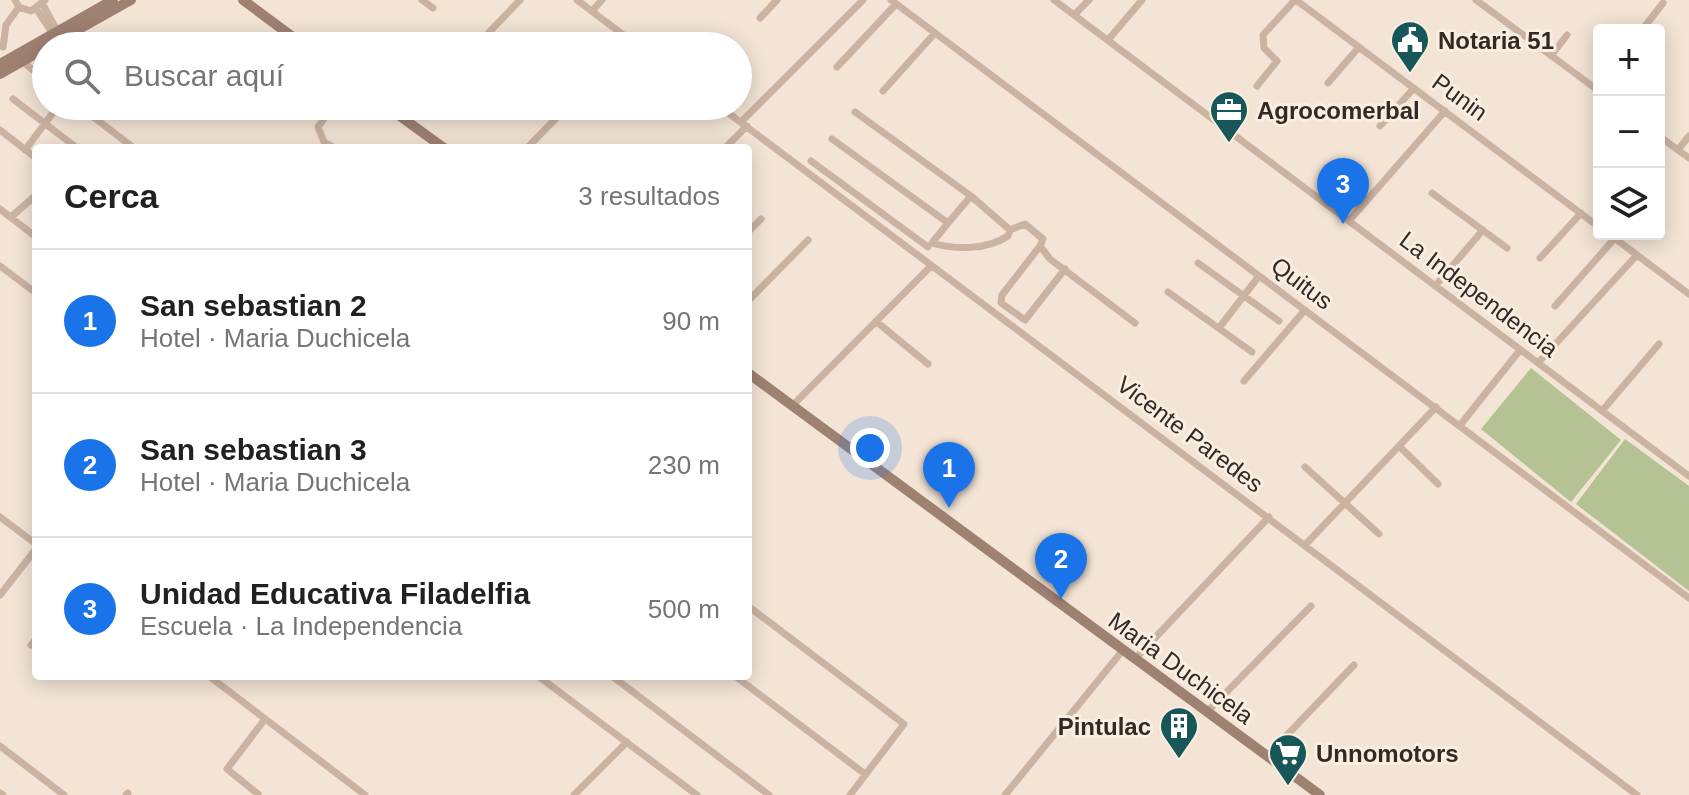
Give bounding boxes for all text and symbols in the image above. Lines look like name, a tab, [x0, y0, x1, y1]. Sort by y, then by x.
public building icon: Notaria 51	[1389, 19, 1431, 74]
map controls	[1593, 24, 1665, 240]
button: +	[1593, 24, 1665, 96]
place label: Notaria 51	[1438, 27, 1554, 54]
search box	[32, 32, 752, 120]
icon: search	[60, 54, 104, 98]
text: Buscar aquí	[124, 59, 284, 92]
street label: Punin	[1427, 68, 1493, 126]
office icon: Agrocomerbal	[1208, 89, 1250, 144]
button: −	[1593, 96, 1665, 168]
place label: Agrocomerbal	[1257, 97, 1420, 124]
pin: 3	[1317, 158, 1369, 224]
button: layers	[1593, 168, 1665, 240]
text: Cerca	[64, 177, 159, 215]
text: 3 resultados	[578, 181, 720, 211]
street label: La Independencia	[1395, 226, 1564, 363]
street label: Quitus	[1266, 251, 1338, 315]
text: San sebastian 2	[140, 289, 367, 322]
text: 1	[83, 306, 97, 336]
text: 90 m	[662, 306, 720, 336]
text: Hotel · Maria Duchicela	[140, 323, 410, 353]
street label: Vicente Paredes	[1112, 370, 1268, 498]
your location	[850, 428, 890, 468]
text: San sebastian 3	[140, 433, 367, 466]
pin: 1	[923, 442, 975, 508]
text: 2	[83, 450, 97, 480]
text: 230 m	[648, 450, 720, 480]
text: Hotel · Maria Duchicela	[140, 467, 410, 497]
pin: 2	[1035, 533, 1087, 599]
text: Unidad Educativa Filadelfia	[140, 577, 530, 610]
text: 3	[83, 594, 97, 624]
text: 500 m	[648, 594, 720, 624]
street label: Maria Duchicela	[1103, 607, 1259, 730]
text: Escuela · La Independencia	[140, 611, 462, 641]
building icon: Pintulac	[1158, 705, 1200, 760]
place label: Pintulac	[1058, 713, 1151, 740]
supermarket icon: Unnomotors	[1267, 732, 1309, 787]
place label: Unnomotors	[1316, 740, 1459, 767]

